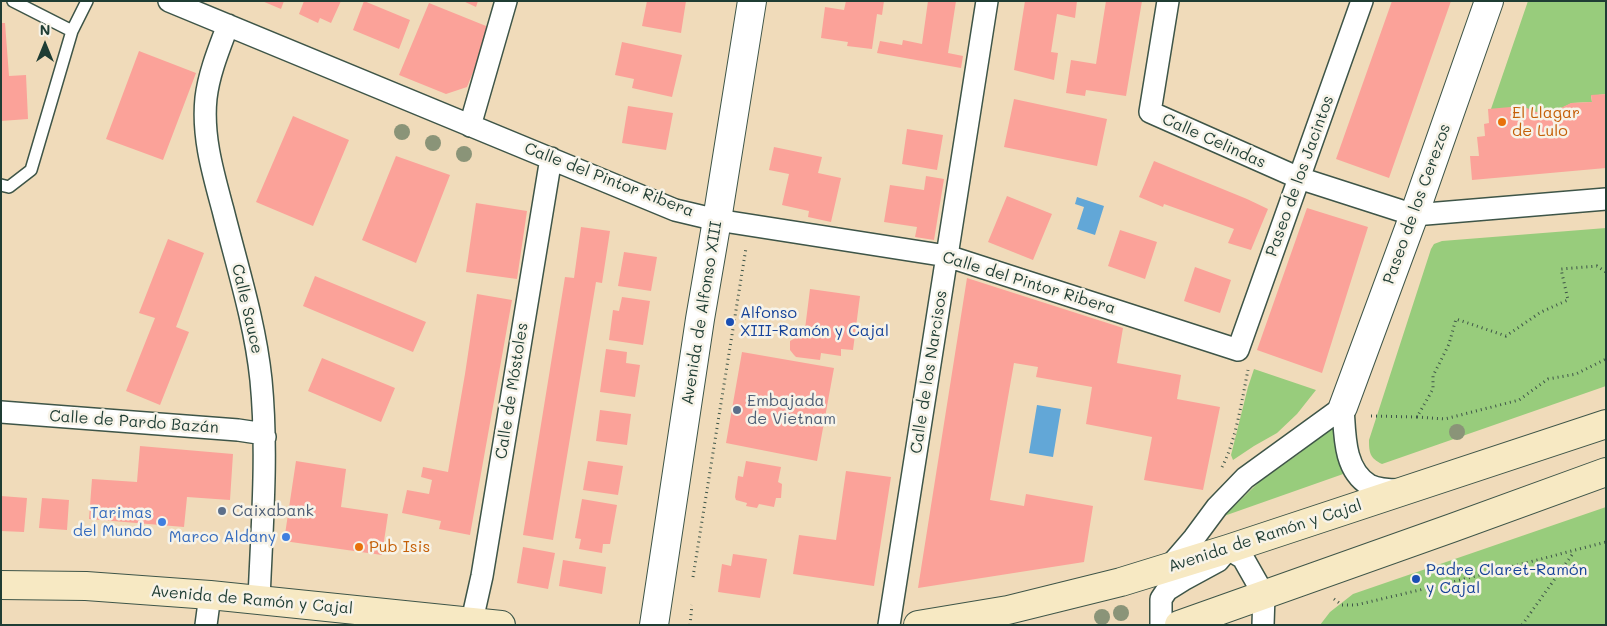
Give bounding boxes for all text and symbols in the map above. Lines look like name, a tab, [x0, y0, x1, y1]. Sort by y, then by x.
north arrow	[20, 20, 70, 70]
text: N	[40, 20, 50, 39]
street label: Paseo de los Jacintos	[1262, 93, 1338, 259]
place label: El Llagar de Lulo	[1512, 103, 1580, 141]
street label: Calle Celindas	[1159, 110, 1269, 172]
marker: El Llagar de Lulo	[1496, 116, 1508, 128]
street label: Paseo de los Cerezos	[1379, 121, 1455, 287]
street label: Calle del Pintor Ribera	[521, 139, 697, 221]
street label: Avenida de Alfonso XIII	[678, 220, 726, 406]
street label: Calle del Pintor Ribera	[940, 247, 1118, 319]
street label: Calle Sauce	[227, 262, 267, 356]
street label: Calle de los Narcisos	[907, 289, 951, 455]
place label: Alfonso XIII-Ramón y Cajal	[740, 303, 889, 341]
marker: Alfonso XIII-Ramón y Cajal	[724, 316, 736, 328]
street label: Calle de Móstoles	[492, 321, 532, 461]
place label: Embajada de Vietnam	[747, 391, 836, 429]
marker: Embajada de Vietnam	[731, 404, 743, 416]
street label: Calle de Pardo Bazán	[49, 407, 219, 437]
street label: Avenida de Ramón y Cajal	[1166, 496, 1364, 576]
place label: Caixabank	[232, 501, 314, 521]
place label: Tarimas del Mundo	[73, 503, 152, 541]
marker: Caixabank	[216, 505, 228, 517]
marker: Tarimas del Mundo	[156, 516, 168, 528]
place label: Marco Aldany	[169, 527, 276, 547]
marker: Marco Aldany	[280, 531, 292, 543]
place label: Pub Isis	[369, 537, 430, 557]
marker: Pub Isis	[353, 541, 365, 553]
place label: Padre Claret-Ramón y Cajal	[1426, 560, 1587, 598]
marker: Padre Claret-Ramón y Cajal	[1410, 573, 1422, 585]
street label: Avenida de Ramón y Cajal	[150, 582, 354, 618]

